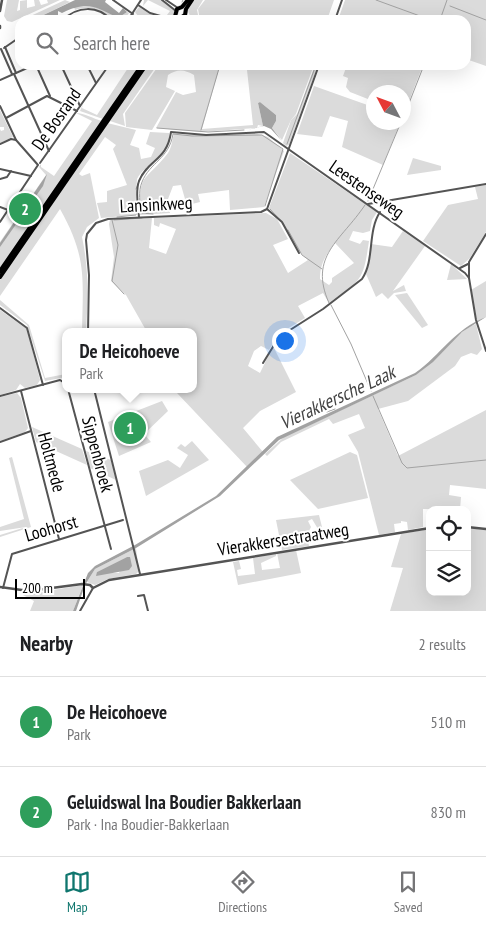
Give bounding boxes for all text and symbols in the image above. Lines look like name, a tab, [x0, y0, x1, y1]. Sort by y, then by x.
search box	[15, 15, 471, 70]
icon: search	[33, 29, 61, 57]
text: Search here	[73, 31, 150, 55]
street label: De Bosrand	[26, 83, 86, 155]
north arrow	[366, 85, 411, 130]
street label: Leestenseweg	[325, 155, 409, 223]
pin: 2	[9, 190, 41, 228]
street label: Lansinkweg	[119, 191, 193, 217]
popup	[62, 328, 197, 393]
your location	[272, 328, 298, 354]
text: De Heicohoeve	[79, 339, 180, 363]
water label: Vierakkersche Laak	[275, 359, 401, 434]
text: Park	[79, 363, 103, 383]
pin: 1	[114, 409, 146, 447]
street label: Sippenbroek	[77, 414, 119, 494]
street label: Holtmede	[33, 430, 71, 494]
map controls	[426, 506, 471, 596]
button: locate	[426, 506, 471, 551]
street label: Loohorst	[22, 510, 80, 546]
street label: Vierakkersestraatweg	[215, 517, 350, 561]
button: layers	[426, 551, 471, 596]
scale bar	[15, 576, 85, 599]
text: 200 m	[22, 579, 53, 597]
text: Nearby	[20, 630, 73, 657]
text: 2 results	[419, 634, 466, 654]
text: De Heicohoeve	[67, 700, 167, 724]
text: 1	[32, 712, 40, 732]
text: 510 m	[431, 712, 466, 732]
text: Park	[67, 724, 91, 744]
text: Geluidswal Ina Boudier Bakkerlaan	[67, 790, 301, 814]
text: 2	[32, 802, 40, 822]
text: 830 m	[431, 802, 466, 822]
text: Park · Ina Boudier-Bakkerlaan	[67, 814, 229, 834]
tab: Map	[63, 868, 91, 916]
tab: Directions	[218, 868, 267, 916]
tab: Saved	[394, 868, 423, 916]

